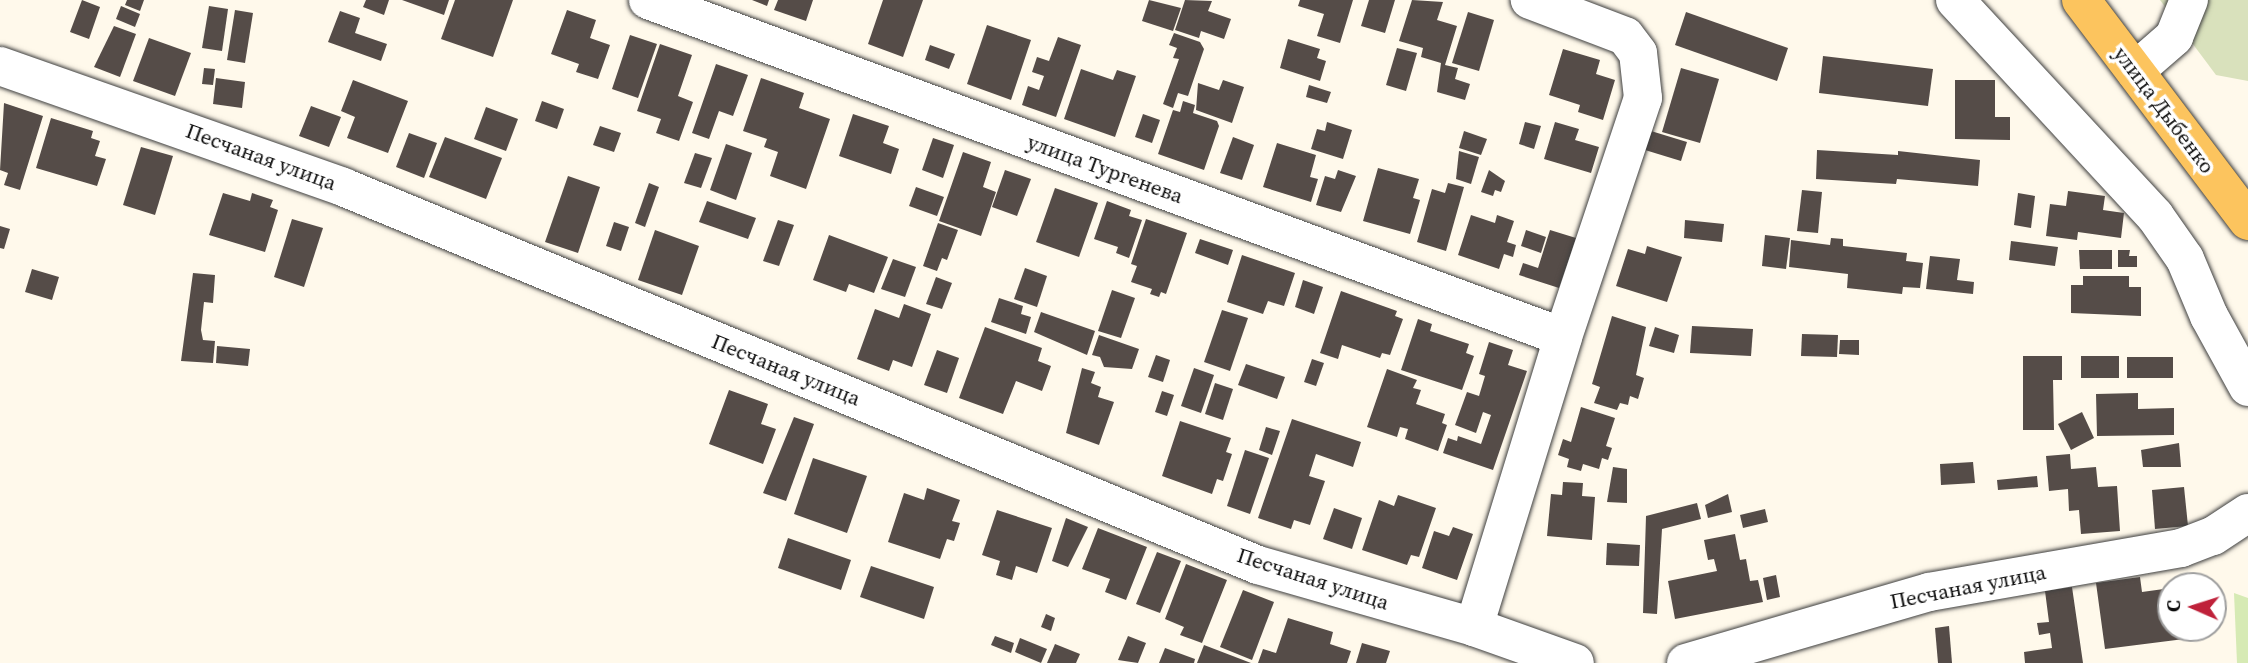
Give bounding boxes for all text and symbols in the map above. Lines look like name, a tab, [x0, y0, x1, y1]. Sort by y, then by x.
street label: улица Дыбенко	[2108, 42, 2220, 178]
street label: Песчаная улица	[182, 118, 340, 196]
street label: улица Тургенева	[1024, 129, 1186, 209]
street label: Песчаная улица	[708, 329, 864, 411]
street label: Песчаная улица	[1234, 543, 1392, 615]
street label: Песчаная улица	[1888, 560, 2048, 614]
north arrow	[2157, 572, 2227, 642]
text: С	[2160, 599, 2186, 613]

